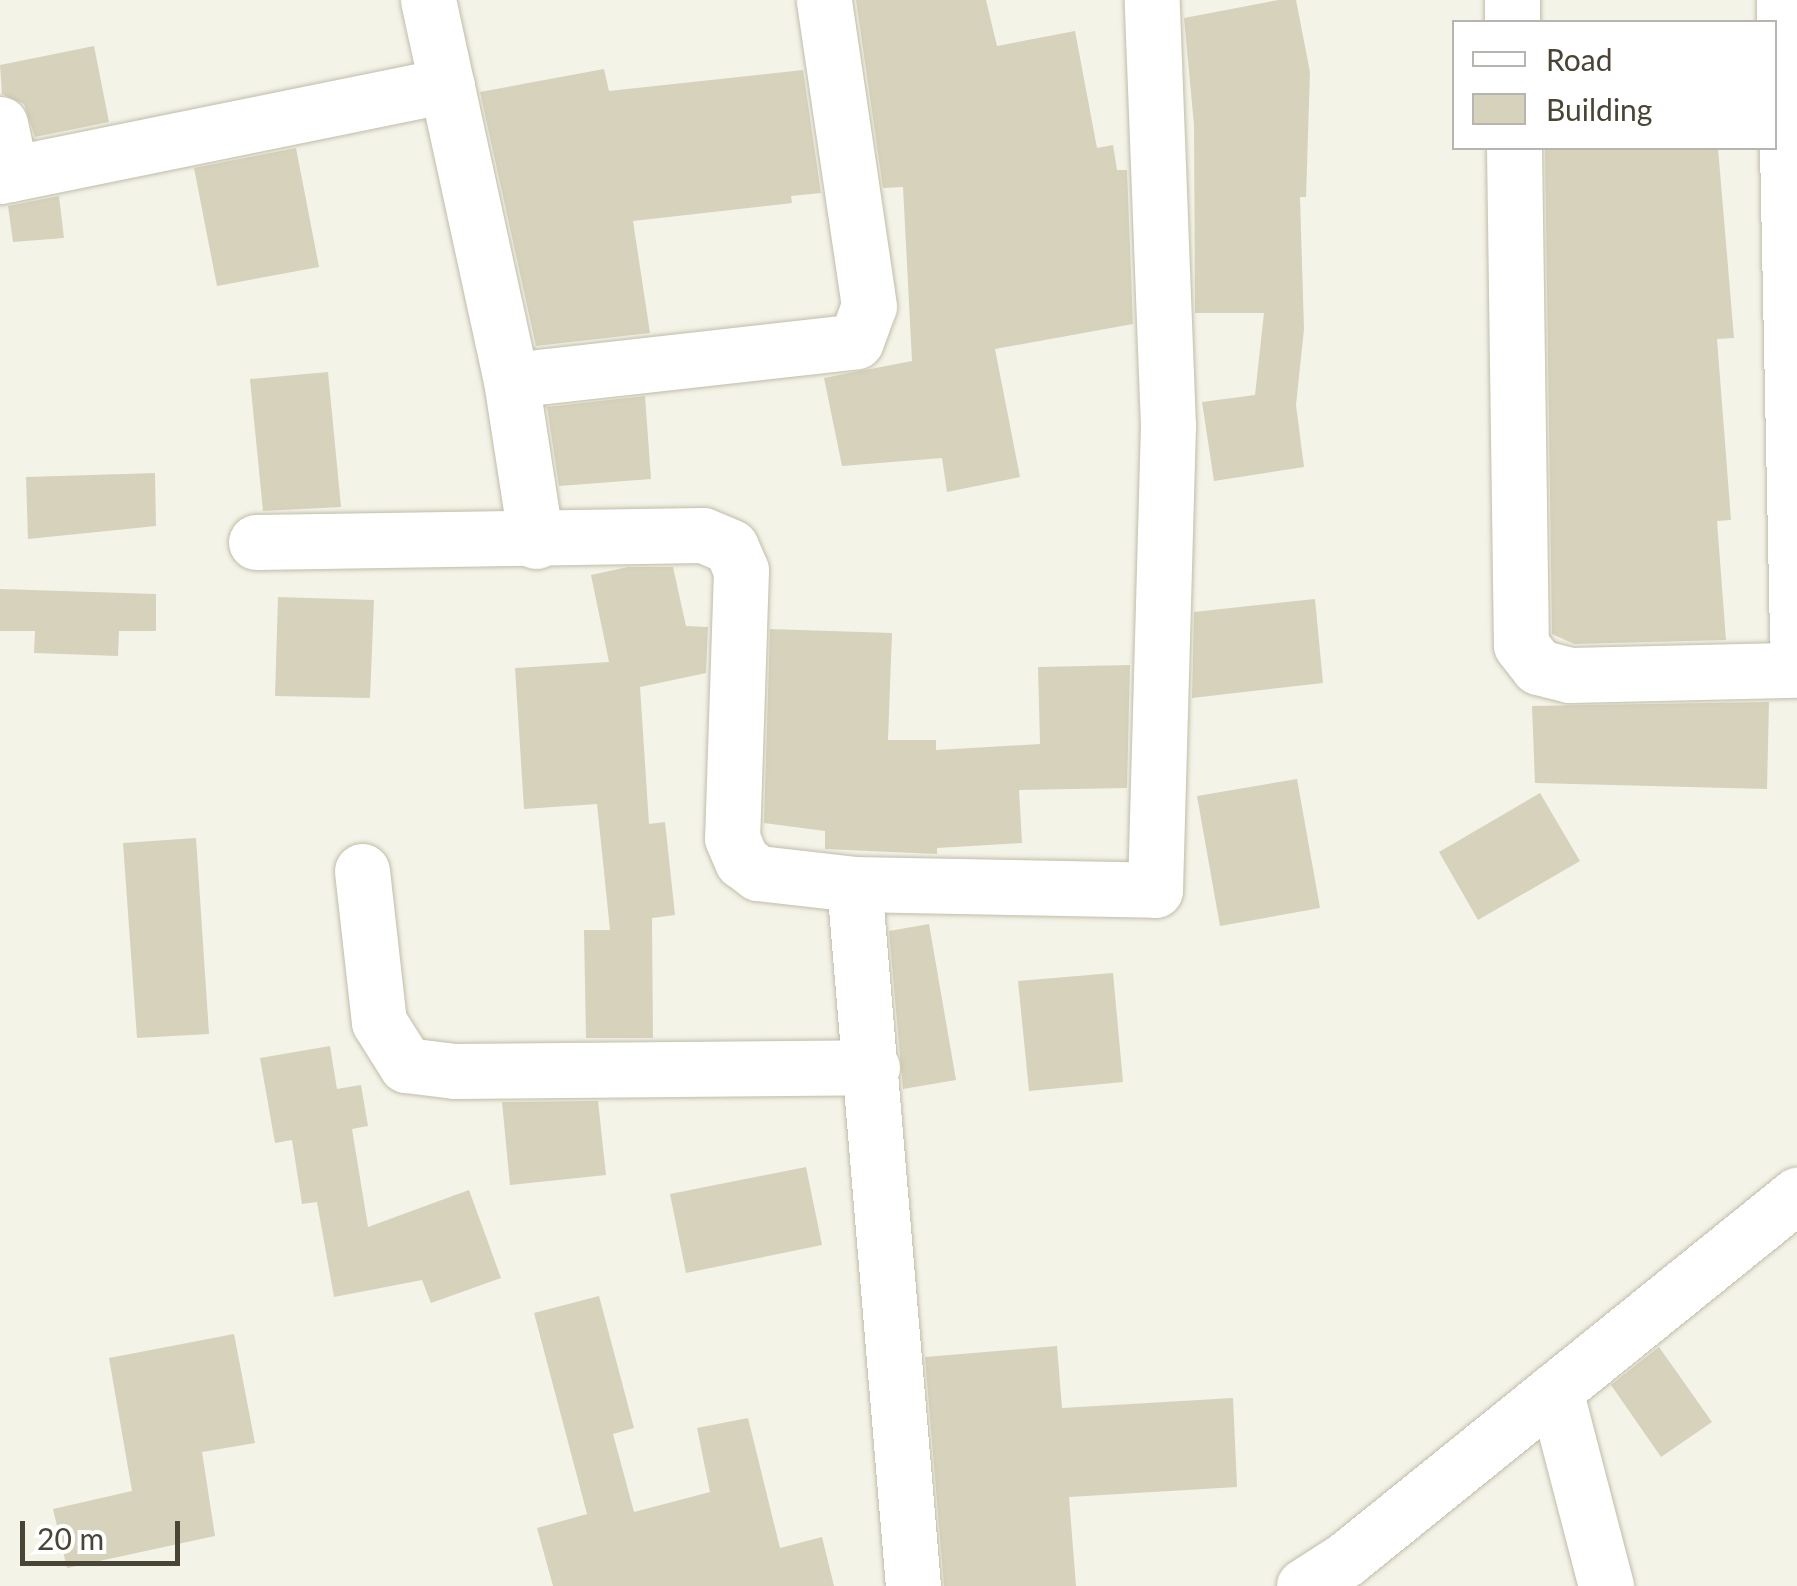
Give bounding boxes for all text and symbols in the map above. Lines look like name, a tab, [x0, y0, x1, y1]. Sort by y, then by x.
legend	[1452, 20, 1777, 150]
text: Road	[1546, 41, 1613, 77]
text: Building	[1546, 91, 1652, 127]
scale bar	[25, 1501, 185, 1563]
text: 20 m	[37, 1520, 104, 1556]

